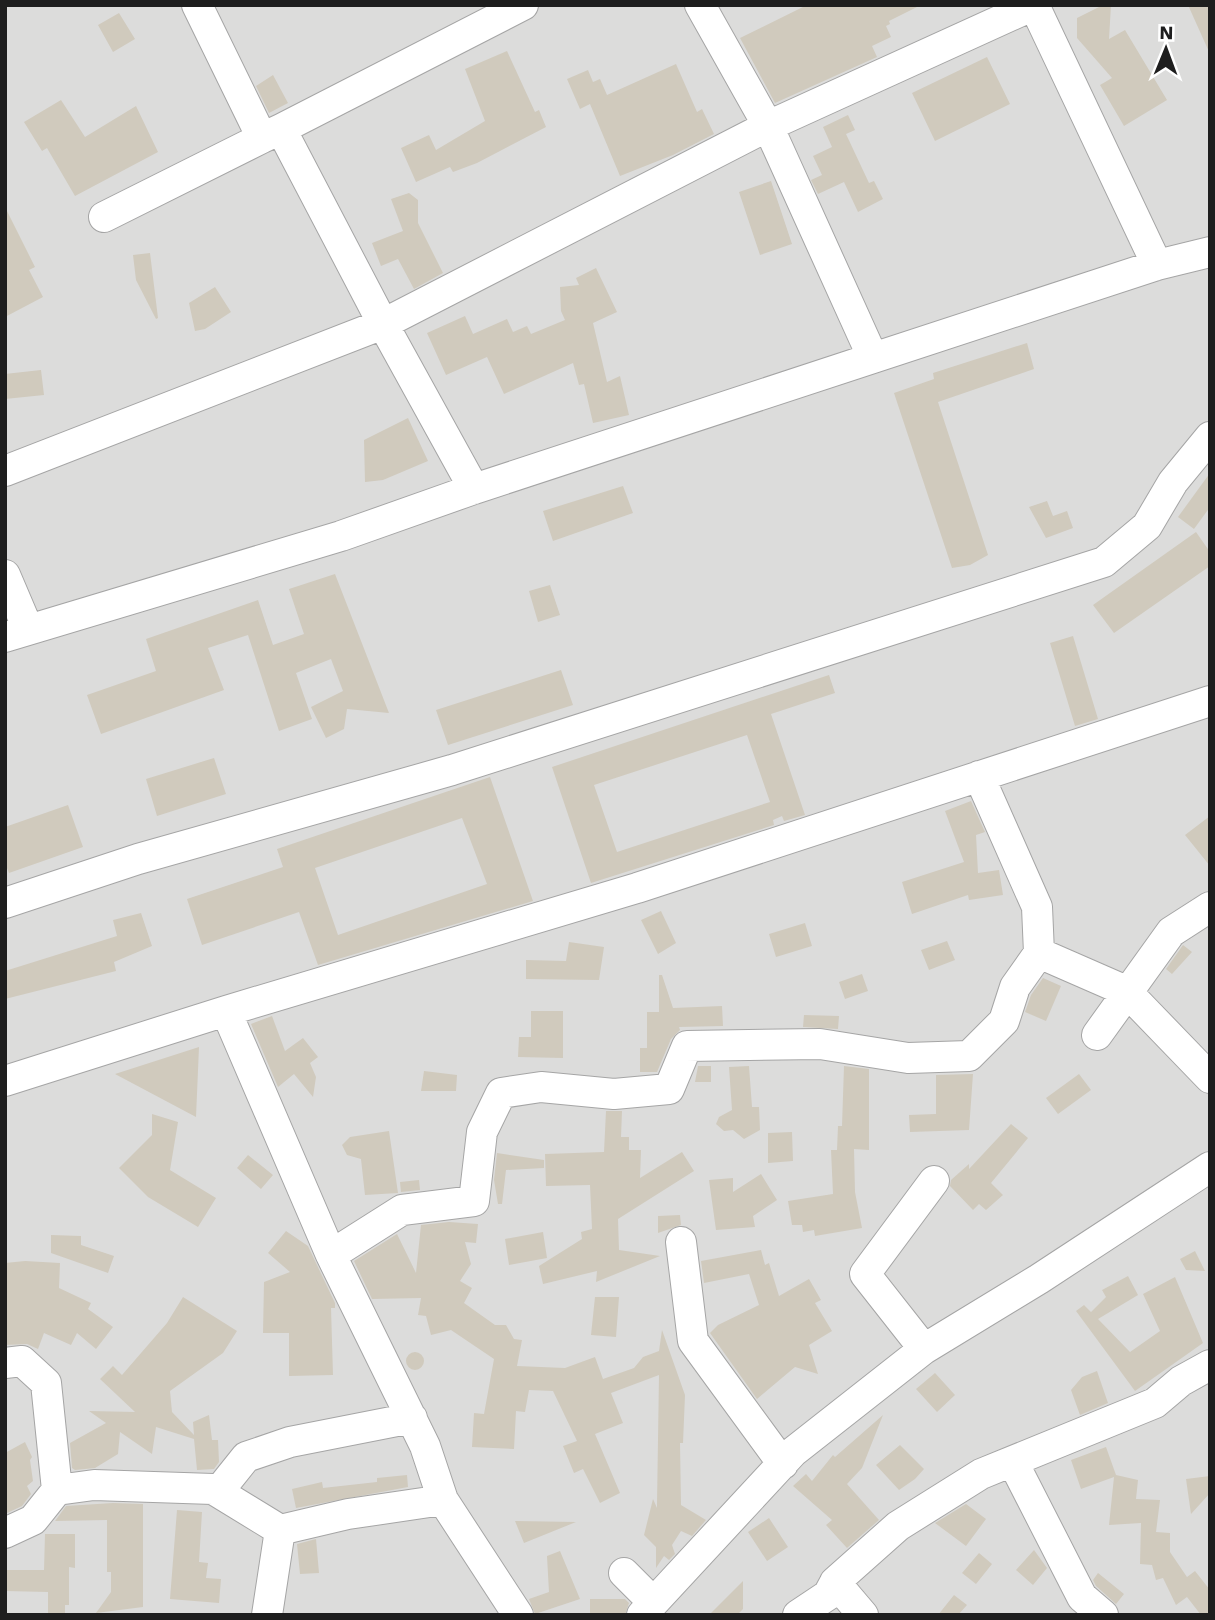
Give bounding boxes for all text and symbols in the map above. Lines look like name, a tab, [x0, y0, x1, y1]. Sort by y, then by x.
north arrow	[1131, 14, 1201, 84]
text: N	[1159, 21, 1174, 44]

